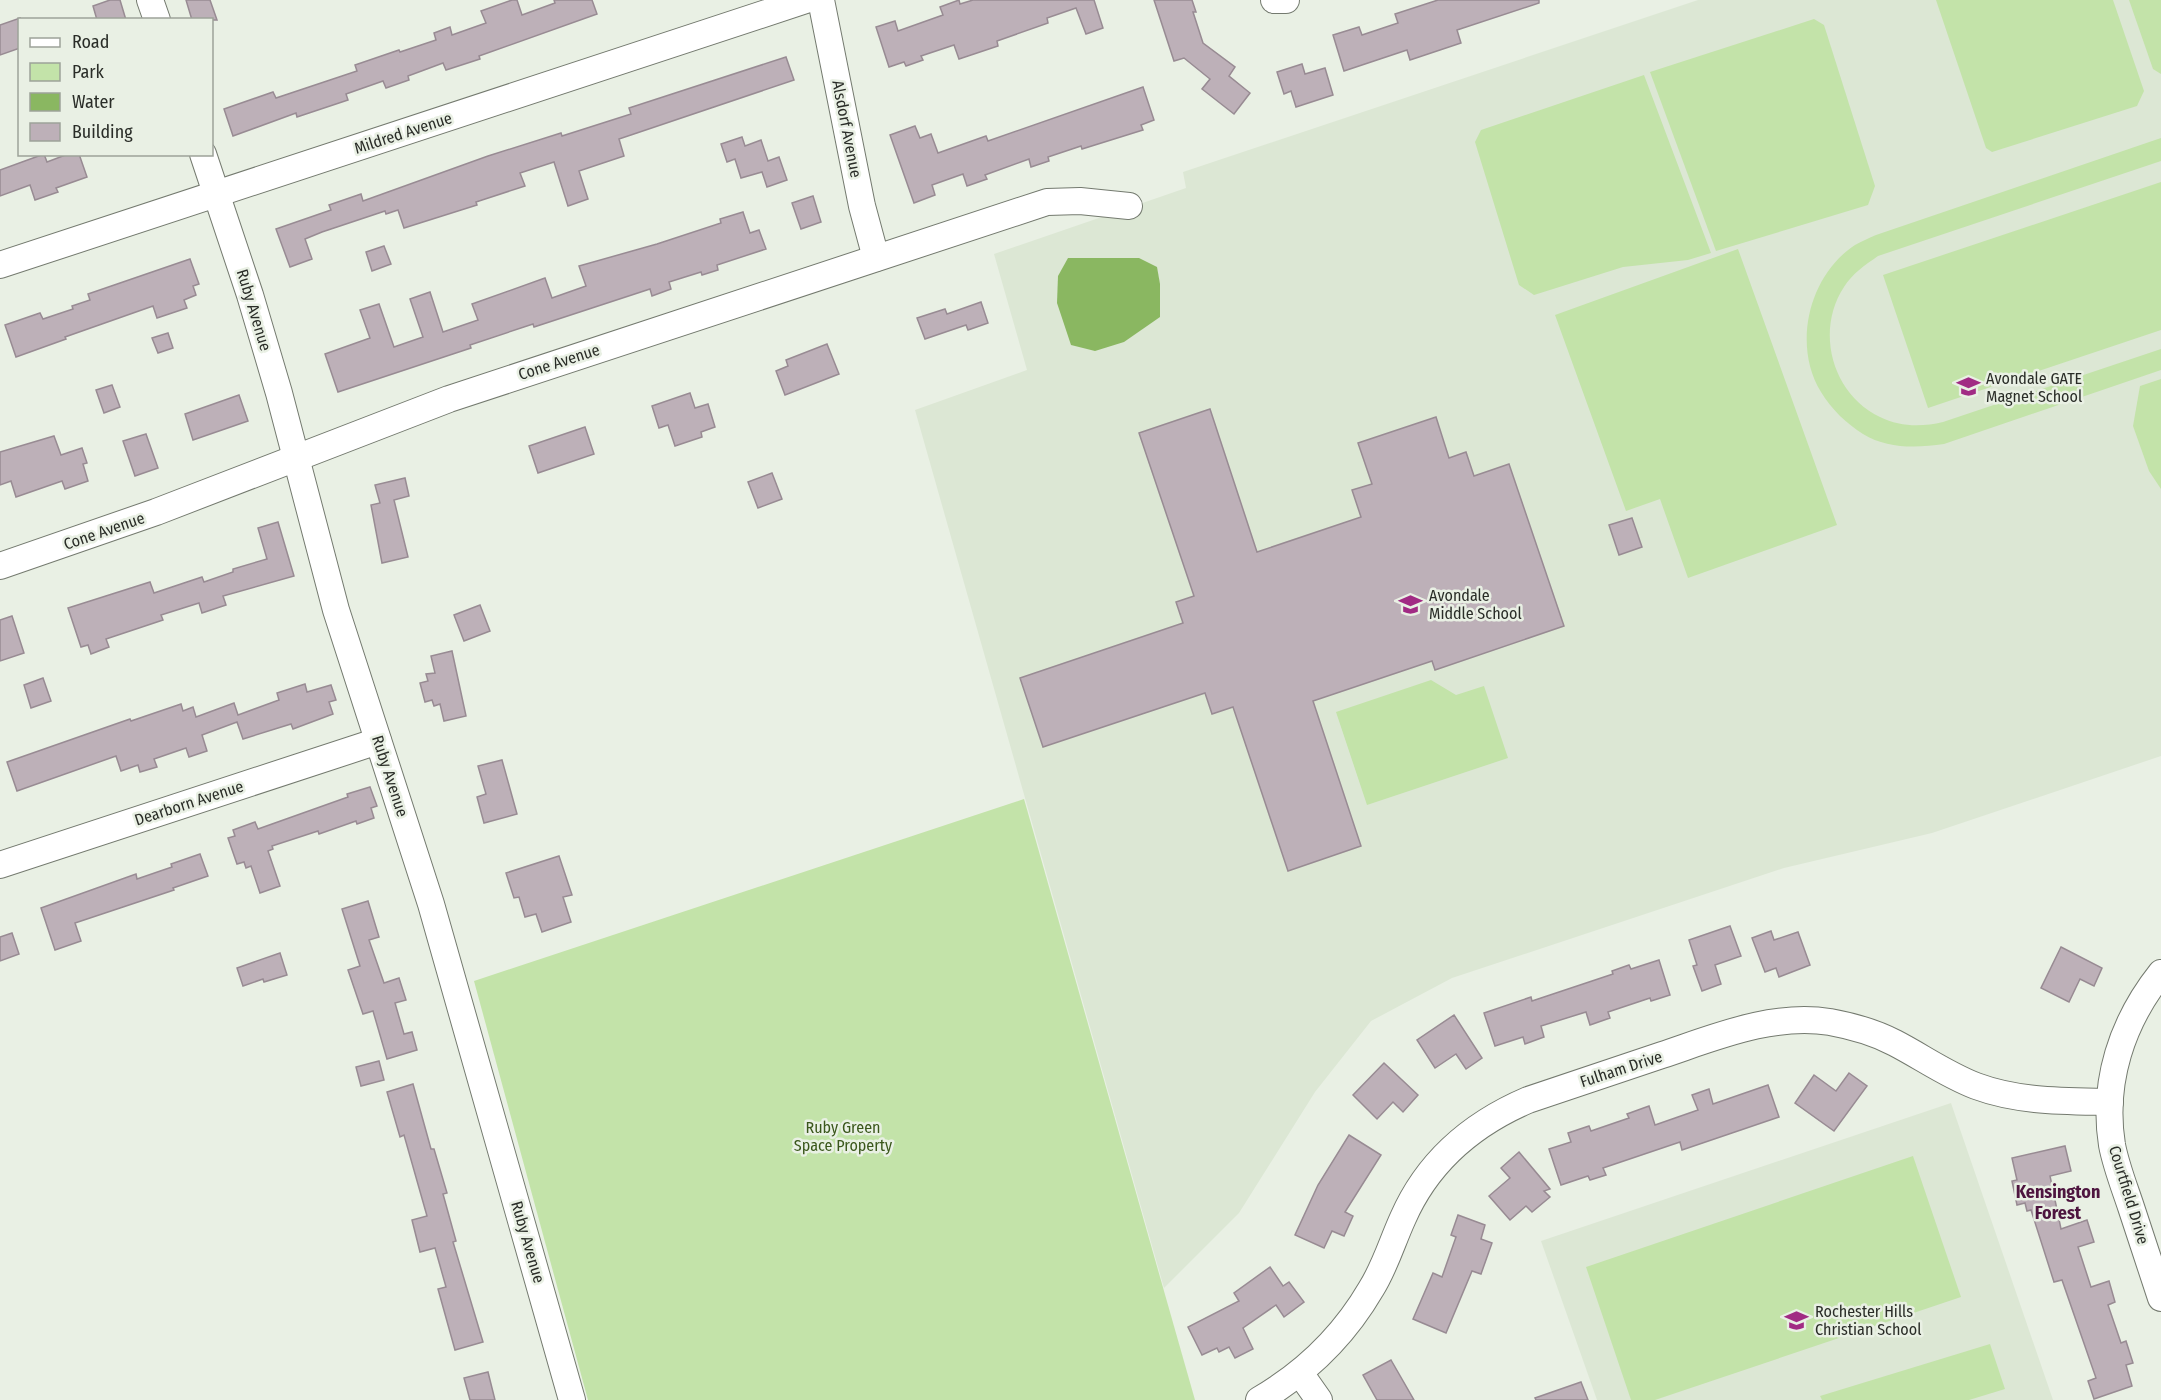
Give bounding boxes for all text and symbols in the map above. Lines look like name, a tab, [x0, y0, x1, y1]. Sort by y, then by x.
legend	[18, 18, 213, 156]
text: Road	[72, 31, 109, 53]
text: Park	[72, 61, 105, 83]
street label: Alsdorf Avenue	[828, 79, 866, 179]
text: Water	[72, 91, 115, 113]
street label: Mildred Avenue	[352, 108, 454, 158]
text: Building	[72, 121, 133, 143]
street label: Ruby Avenue	[233, 267, 275, 353]
street label: Cone Avenue	[516, 340, 602, 384]
place label: Avondale GATE Magnet School	[1986, 369, 2082, 406]
school or university icon: Avondale GATE Magnet School	[1955, 374, 1981, 400]
street label: Cone Avenue	[61, 508, 147, 554]
place label: Avondale Middle School	[1429, 586, 1522, 623]
school or university icon: Avondale Middle School	[1398, 591, 1424, 617]
street label: Ruby Avenue	[368, 733, 412, 819]
street label: Dearborn Avenue	[132, 776, 246, 830]
street label: Fulham Drive	[1578, 1047, 1665, 1091]
park label: Ruby Green Space Property	[794, 1118, 893, 1155]
street label: Courtfield Drive	[2105, 1143, 2153, 1247]
district label: Kensington Forest	[2016, 1181, 2100, 1224]
street label: Ruby Avenue	[507, 1199, 549, 1285]
place label: Rochester Hills Christian School	[1815, 1302, 1921, 1339]
school or university icon: Rochester Hills Christian School	[1784, 1307, 1810, 1333]

